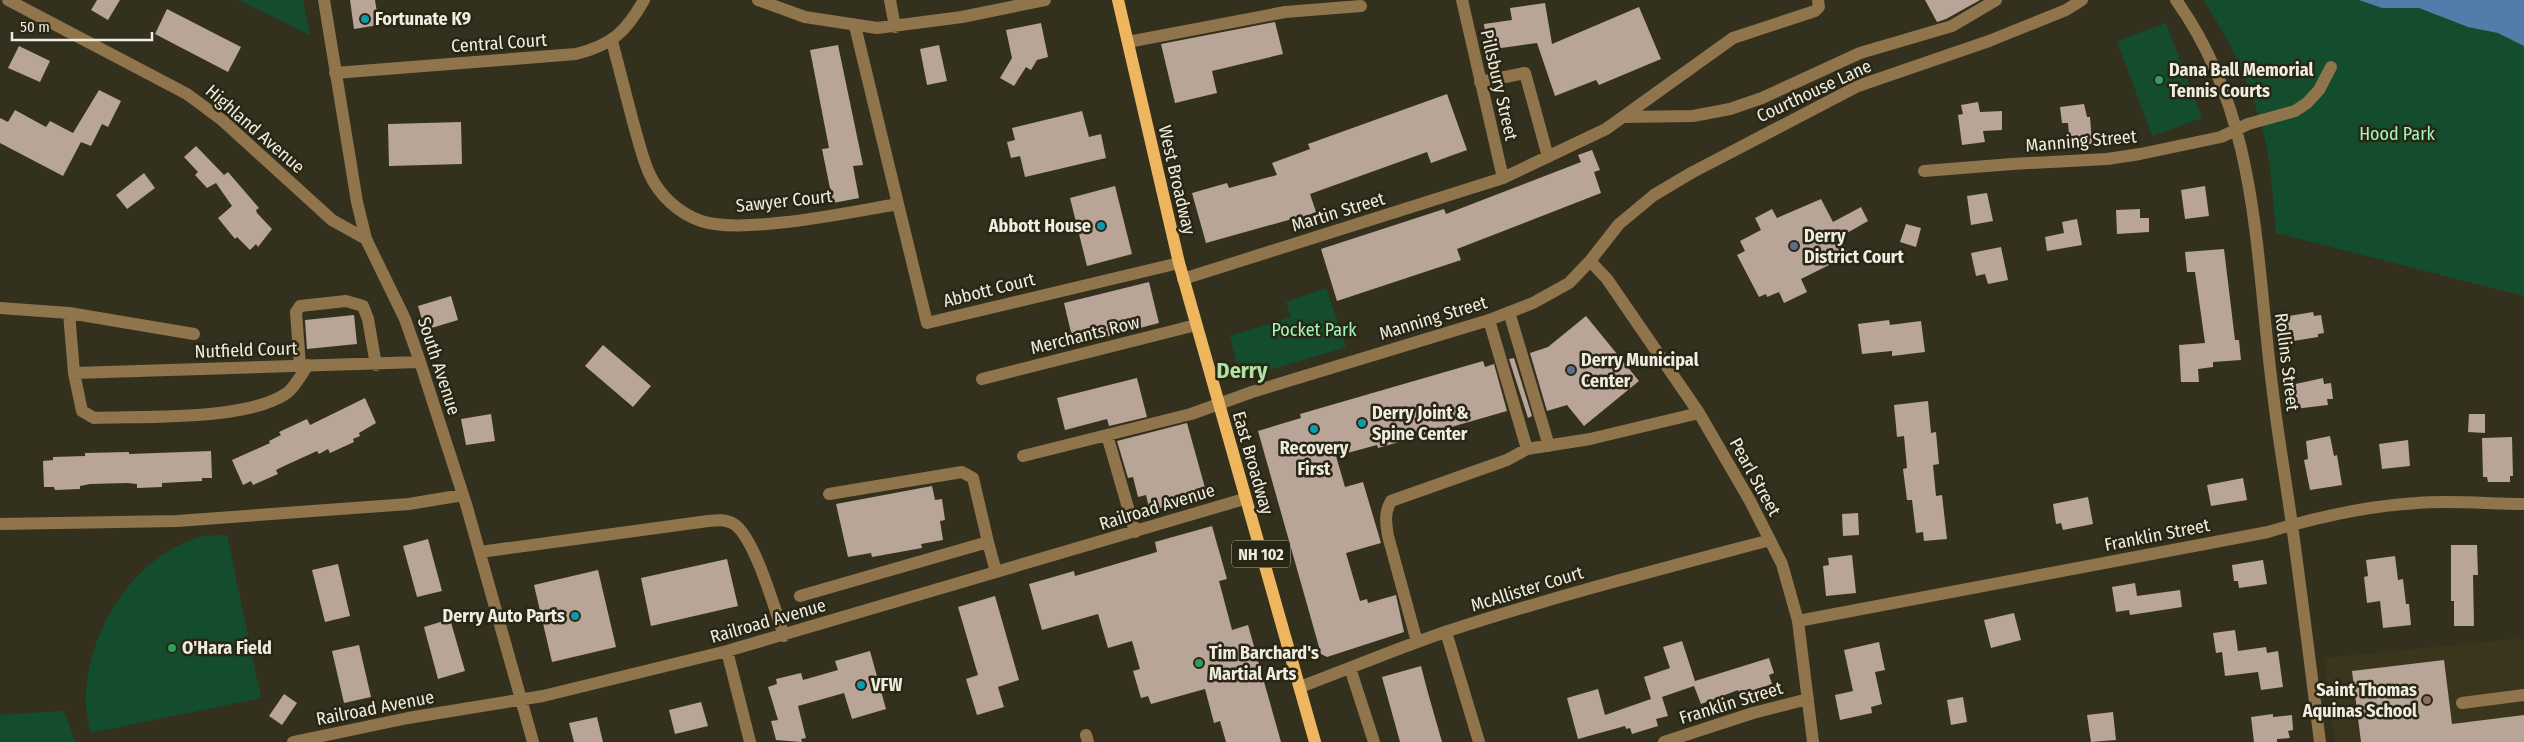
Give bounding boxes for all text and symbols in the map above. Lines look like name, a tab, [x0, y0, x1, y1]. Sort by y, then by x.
place label: Fortunate K9	[375, 8, 471, 30]
scale bar	[12, 10, 152, 42]
marker: Fortunate K9	[359, 13, 371, 25]
text: 50 m	[20, 18, 50, 36]
street label: Pillsbury Street	[1476, 28, 1522, 143]
street label: Central Court	[450, 29, 548, 57]
street label: Courthouse Lane	[1753, 55, 1875, 127]
place label: Dana Ball Memorial Tennis Courts	[2169, 59, 2313, 102]
marker: Dana Ball Memorial Tennis Courts	[2153, 74, 2165, 86]
street label: Highland Avenue	[201, 80, 309, 178]
street label: West Broadway	[1154, 123, 1200, 237]
park label: Hood Park	[2359, 123, 2435, 145]
street label: Manning Street	[2024, 125, 2138, 157]
street label: Sawyer Court	[735, 185, 833, 217]
street label: Martin Street	[1289, 187, 1387, 237]
place label: Abbott House	[988, 215, 1091, 237]
marker: Abbott House	[1095, 220, 1107, 232]
place label: Derry District Court	[1804, 225, 1904, 268]
marker: Derry District Court	[1788, 240, 1800, 252]
street label: Abbott Court	[941, 268, 1037, 312]
street label: Manning Street	[1376, 291, 1490, 345]
street label: Merchants Row	[1028, 311, 1142, 359]
street label: Rollins Street	[2270, 312, 2304, 412]
street label: South Avenue	[413, 314, 465, 418]
park label: Pocket Park	[1271, 319, 1357, 341]
street label: Nutfield Court	[194, 337, 298, 363]
place label: Derry Municipal Center	[1581, 349, 1699, 392]
district label: Derry	[1217, 357, 1268, 384]
marker: Derry Municipal Center	[1565, 364, 1577, 376]
place label: Derry Joint & Spine Center	[1372, 402, 1469, 445]
street label: East Broadway	[1228, 409, 1278, 517]
marker: Derry Joint & Spine Center	[1356, 417, 1368, 429]
marker: Recovery First	[1308, 423, 1320, 435]
street label: Pearl Street	[1725, 434, 1786, 520]
place label: Recovery First	[1280, 437, 1349, 480]
street label: Railroad Avenue	[1097, 479, 1218, 535]
street label: Franklin Street	[2102, 514, 2212, 556]
road number: NH 102	[1232, 540, 1290, 568]
street label: McAllister Court	[1468, 561, 1586, 617]
street label: Railroad Avenue	[707, 594, 829, 648]
place label: Derry Auto Parts	[442, 605, 565, 627]
marker: Derry Auto Parts	[569, 610, 581, 622]
place label: O'Hara Field	[182, 637, 272, 659]
marker: O'Hara Field	[166, 642, 178, 654]
place label: Tim Barchard's Martial Arts	[1209, 642, 1319, 685]
marker: Tim Barchard's Martial Arts	[1193, 657, 1205, 669]
place label: VFW	[870, 674, 902, 696]
street label: Franklin Street	[1677, 677, 1785, 729]
marker: VFW	[855, 679, 867, 691]
place label: Saint Thomas Aquinas School	[2302, 679, 2417, 722]
street label: Railroad Avenue	[314, 686, 436, 730]
marker: Saint Thomas Aquinas School	[2421, 694, 2433, 706]

